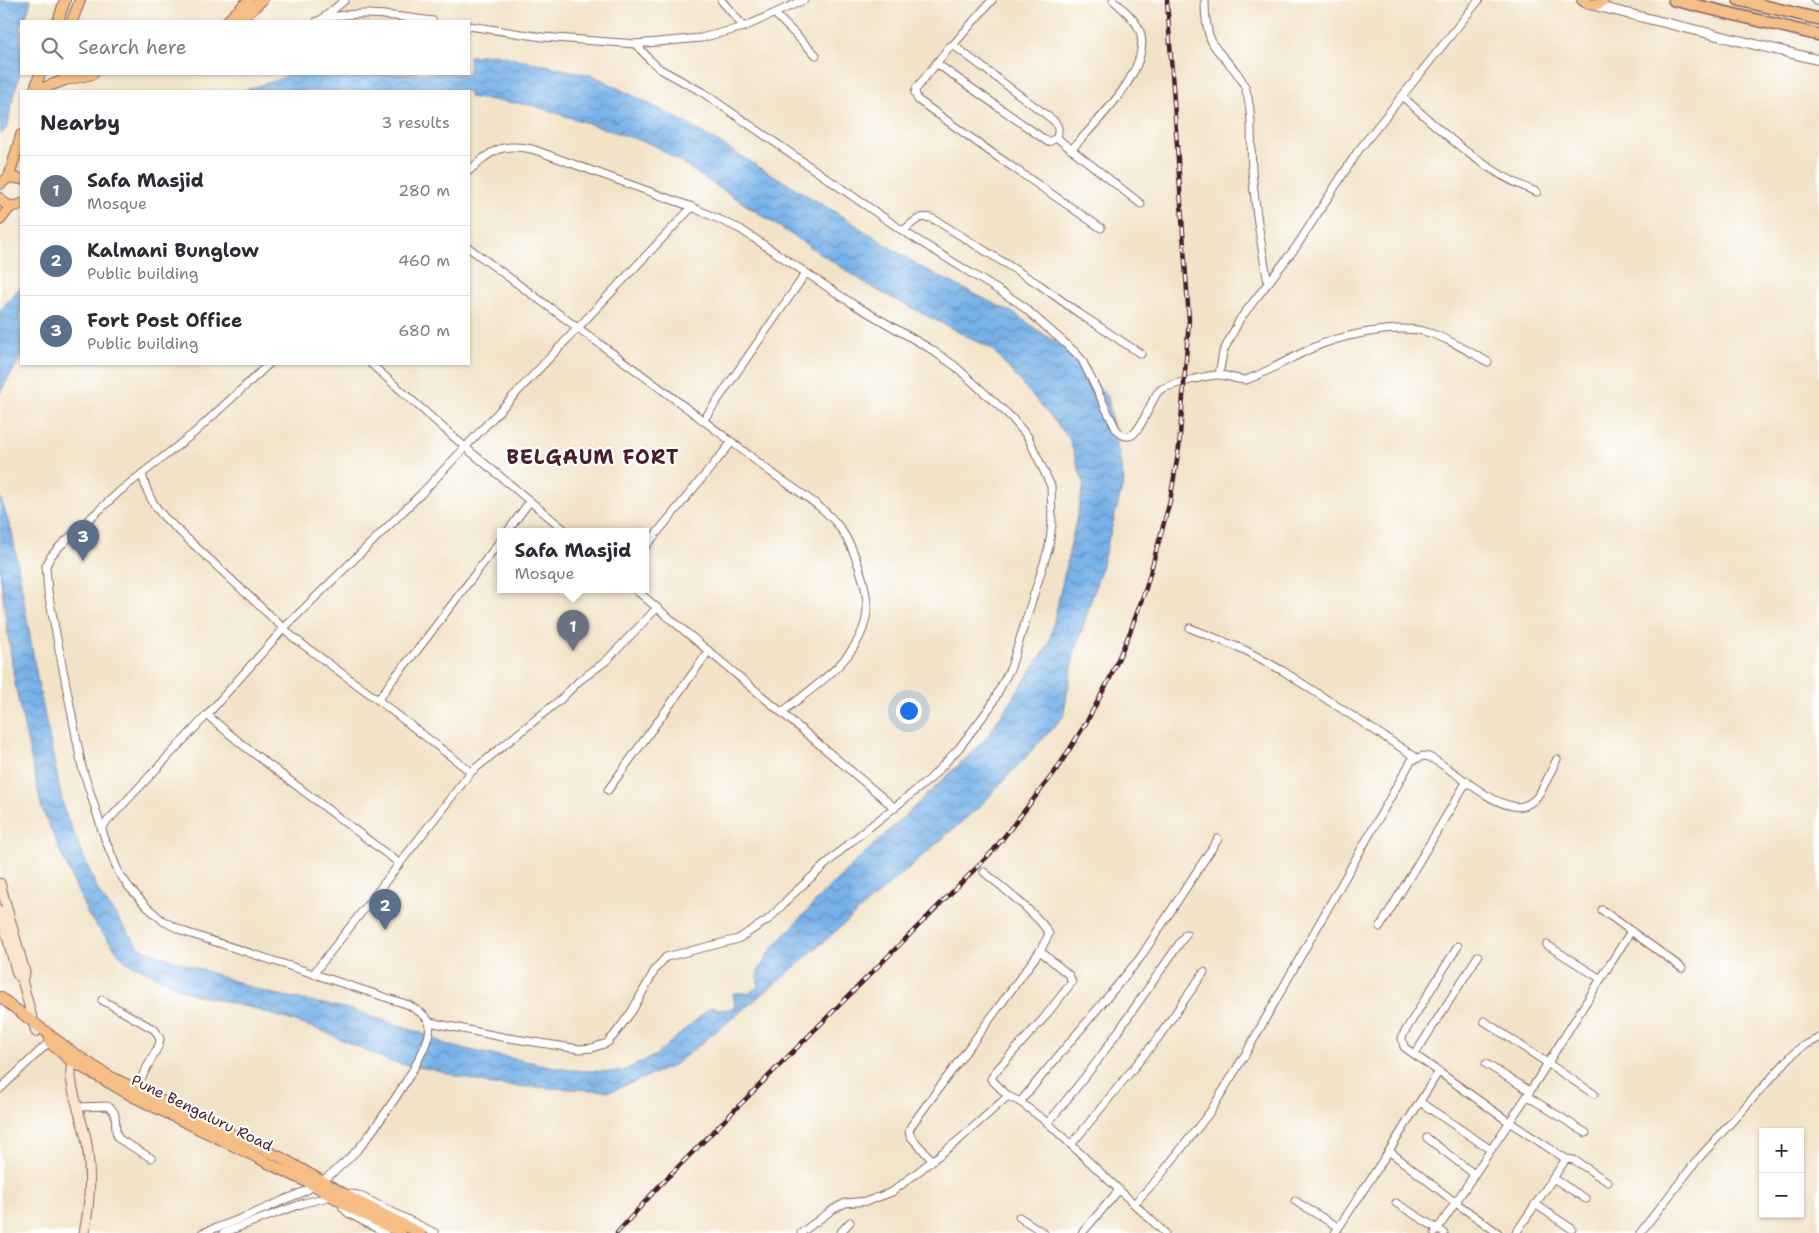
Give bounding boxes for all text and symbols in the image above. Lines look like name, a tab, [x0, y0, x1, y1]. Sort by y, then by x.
search box	[20, 20, 470, 75]
icon: search	[38, 34, 66, 62]
text: Search here	[78, 35, 187, 60]
text: Nearby	[40, 109, 120, 137]
text: 3 results	[381, 112, 450, 133]
text: Safa Masjid	[87, 168, 204, 193]
text: 1	[52, 180, 60, 201]
text: 280 m	[398, 180, 450, 201]
text: Mosque	[87, 193, 147, 214]
text: Kalmani Bunglow	[87, 238, 259, 263]
text: 2	[50, 250, 62, 271]
text: 460 m	[398, 250, 450, 271]
text: Public building	[87, 263, 199, 284]
text: Fort Post Office	[87, 308, 242, 333]
text: 3	[50, 320, 62, 341]
text: 680 m	[398, 320, 450, 341]
text: Public building	[87, 333, 199, 354]
district label: BELGAUM FORT	[506, 444, 680, 470]
pin: 3	[67, 520, 99, 561]
popup	[497, 528, 649, 593]
text: Safa Masjid	[515, 538, 631, 563]
text: Mosque	[515, 563, 575, 584]
pin: 1	[557, 610, 589, 651]
your location	[896, 698, 922, 724]
pin: 2	[369, 889, 401, 930]
street label: Pune Bengaluru Road	[128, 1070, 277, 1156]
map controls	[1759, 1128, 1804, 1218]
button: +	[1759, 1128, 1804, 1173]
button: −	[1759, 1173, 1804, 1218]

